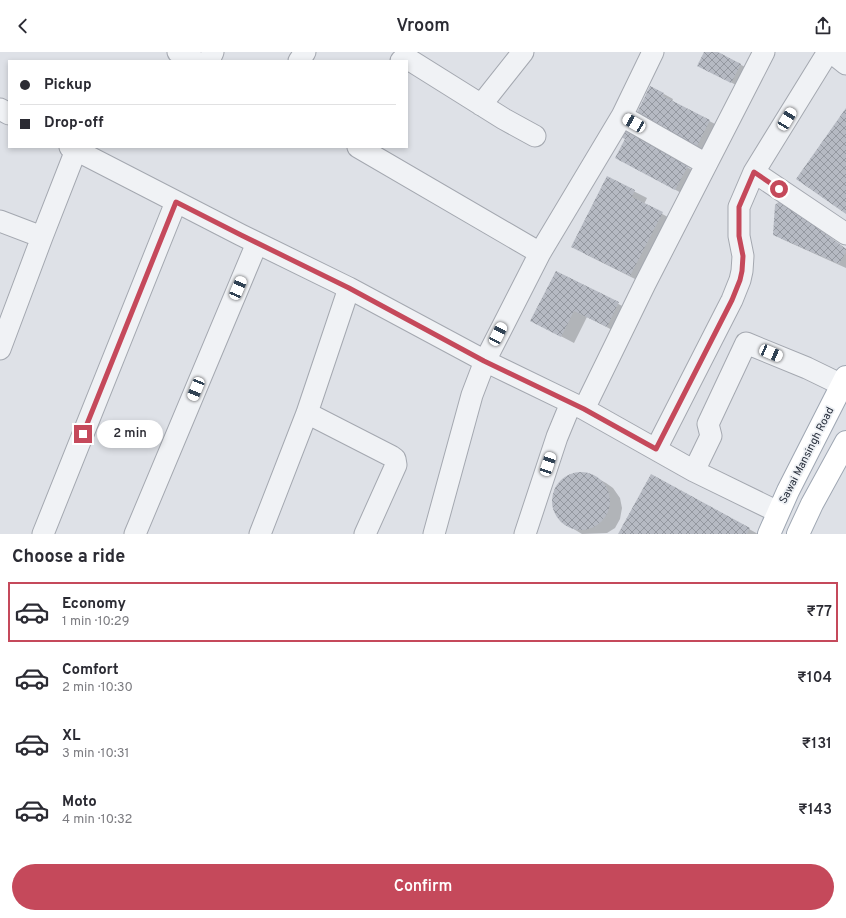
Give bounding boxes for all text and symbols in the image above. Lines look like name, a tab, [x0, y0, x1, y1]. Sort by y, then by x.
icon: back	[12, 15, 34, 37]
text: Vroom	[396, 15, 450, 38]
icon: share	[812, 15, 834, 37]
text: Pickup	[44, 76, 92, 95]
car	[776, 106, 798, 132]
car	[621, 112, 647, 134]
text: Drop-off	[44, 114, 104, 133]
route start	[770, 180, 788, 198]
car	[228, 275, 248, 301]
car	[487, 321, 509, 347]
car	[758, 343, 784, 363]
car	[186, 376, 206, 402]
street label: Sawai Mansingh Road	[776, 405, 837, 506]
callout: 2 min	[97, 420, 163, 448]
route end	[74, 425, 92, 443]
text: 2 min	[113, 426, 147, 442]
car	[539, 451, 557, 477]
text: Choose a ride	[12, 546, 125, 569]
icon: car	[14, 594, 50, 630]
text: Economy	[62, 595, 126, 614]
text: ₹77	[806, 603, 832, 622]
text: 1 min · 10:29	[62, 614, 129, 630]
icon: car	[14, 660, 50, 696]
text: Comfort	[62, 661, 119, 680]
text: ₹104	[797, 669, 832, 688]
text: 2 min · 10:30	[62, 680, 133, 696]
icon: car	[14, 726, 50, 762]
text: XL	[62, 727, 80, 746]
text: ₹131	[802, 735, 832, 754]
text: 3 min · 10:31	[62, 746, 129, 762]
icon: car	[14, 792, 50, 828]
text: Moto	[62, 793, 97, 812]
text: ₹143	[798, 801, 832, 820]
text: 4 min · 10:32	[62, 812, 133, 828]
button: Confirm	[12, 864, 834, 910]

